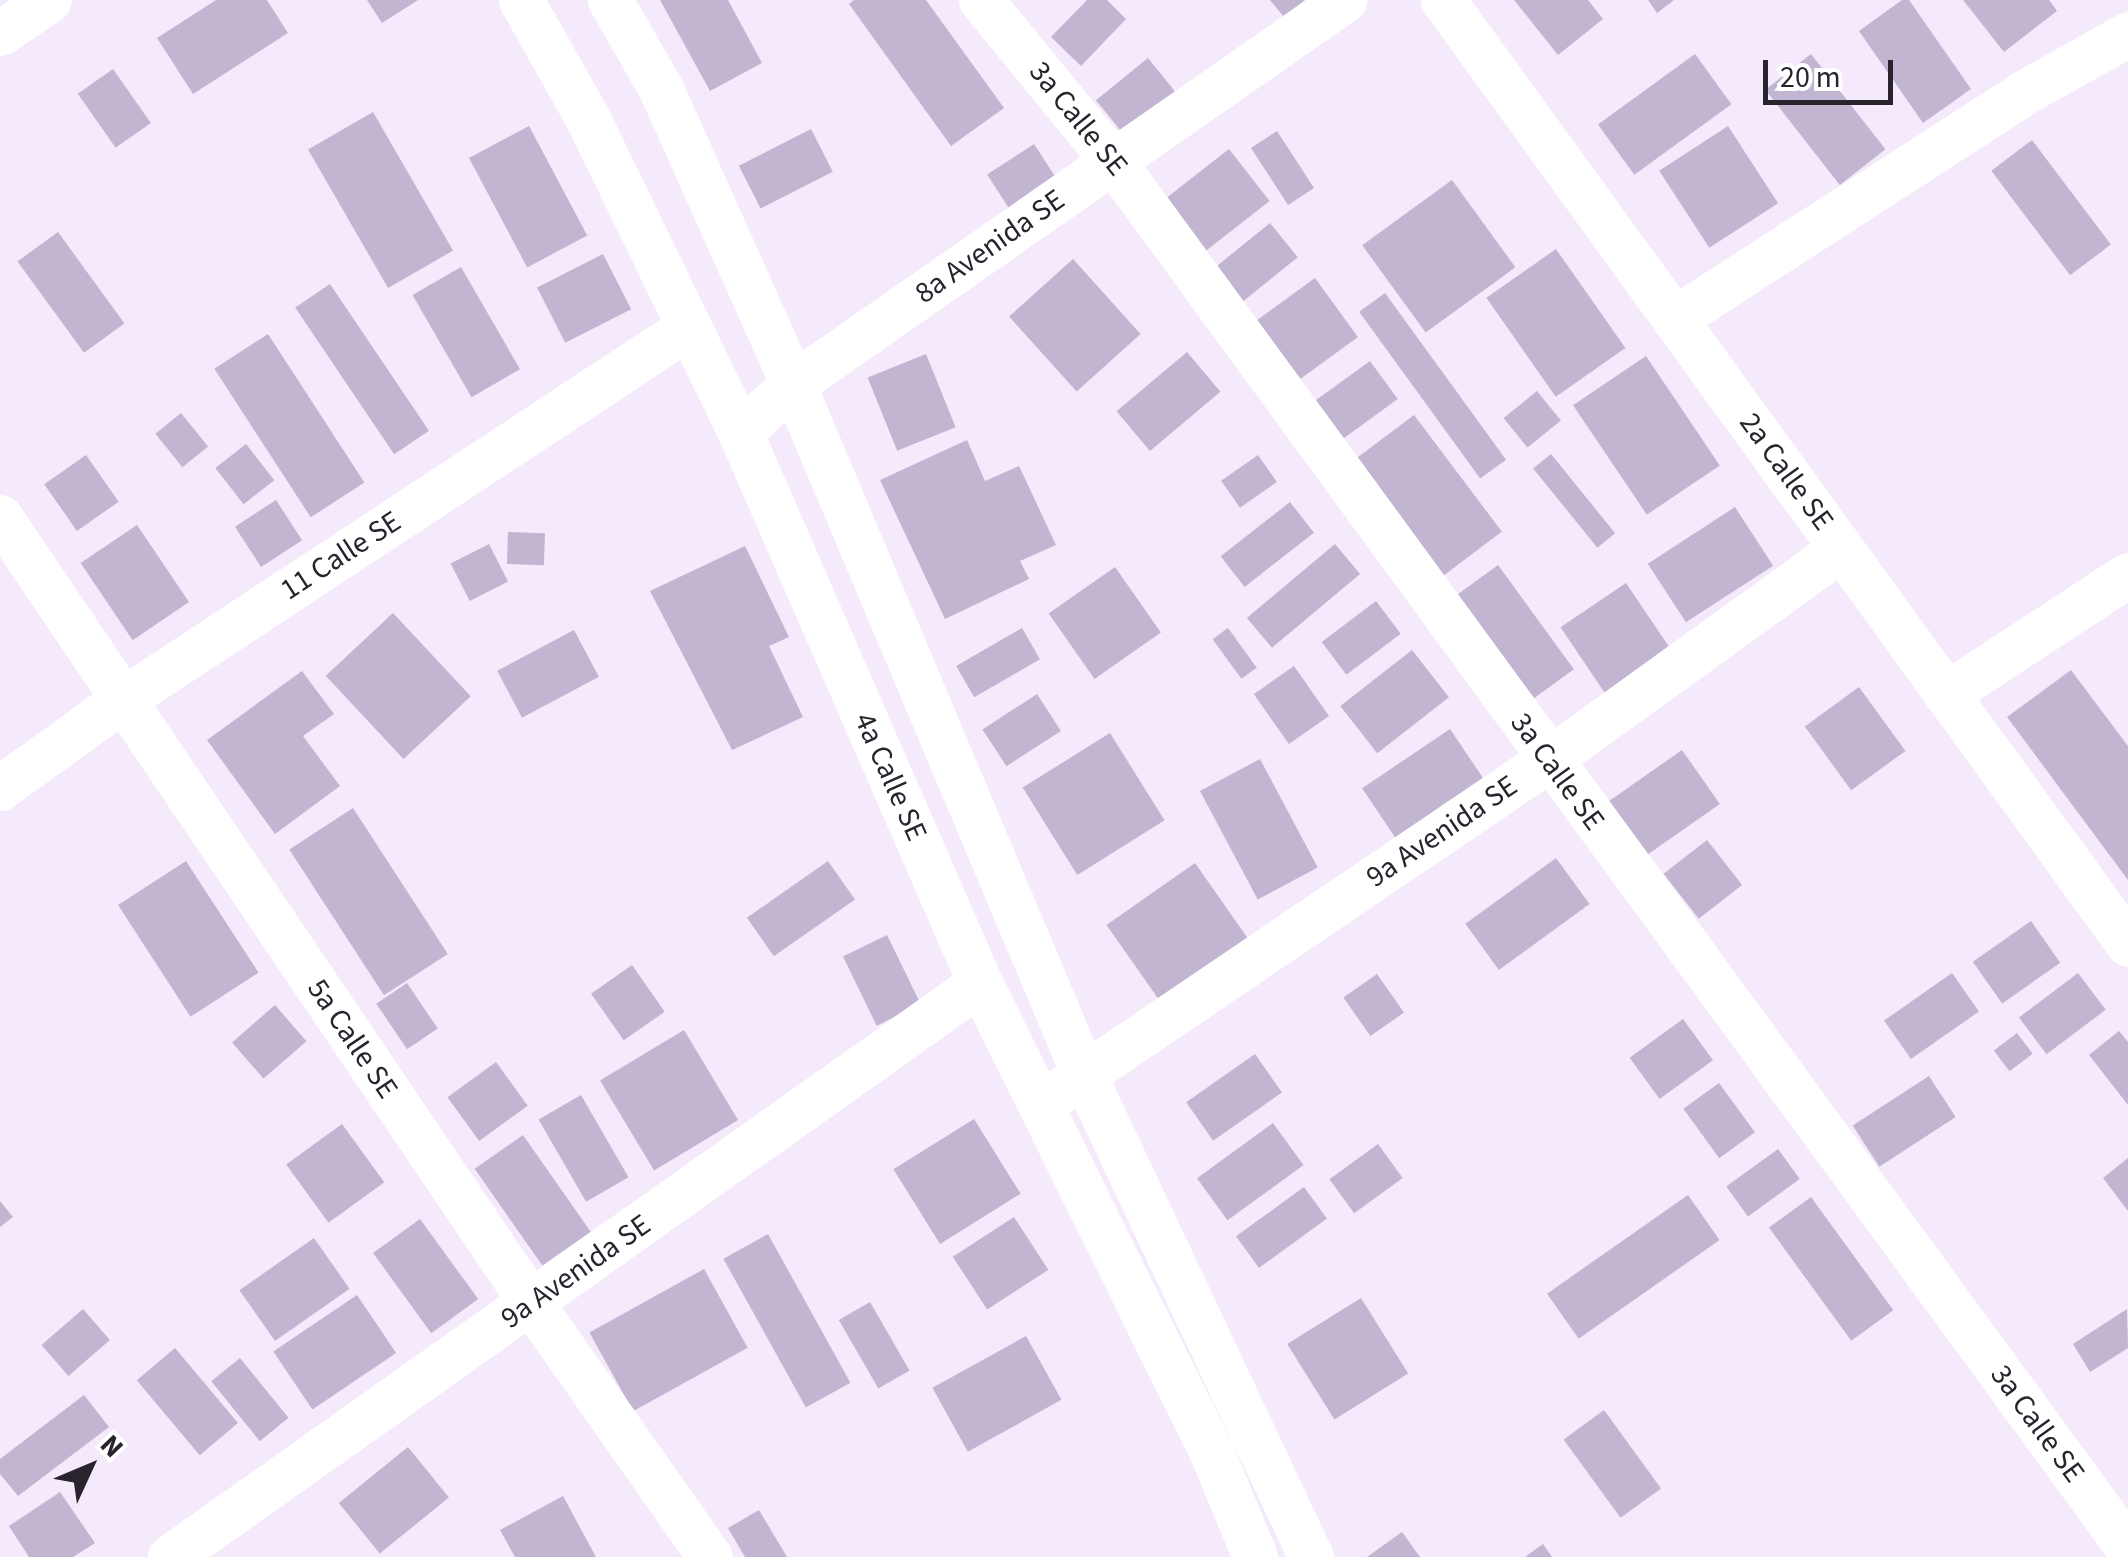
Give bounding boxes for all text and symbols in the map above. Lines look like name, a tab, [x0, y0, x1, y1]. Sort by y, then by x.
scale bar	[1768, 40, 1898, 102]
street label: 3a Calle SE	[1021, 55, 1135, 183]
text: 20 m	[1780, 56, 1841, 99]
street label: 8a Avenida SE	[908, 182, 1072, 312]
street label: 2a Calle SE	[1731, 406, 1841, 538]
street label: 11 Calle SE	[274, 504, 408, 608]
street label: 3a Calle SE	[1502, 706, 1612, 838]
street label: 4a Calle SE	[846, 707, 934, 847]
street label: 9a Avenida SE	[1360, 768, 1524, 896]
street label: 5a Calle SE	[299, 972, 405, 1106]
street label: 9a Avenida SE	[494, 1207, 658, 1337]
street label: 3a Calle SE	[1982, 1358, 2092, 1490]
north arrow	[40, 1417, 140, 1517]
text: N	[91, 1426, 132, 1467]

